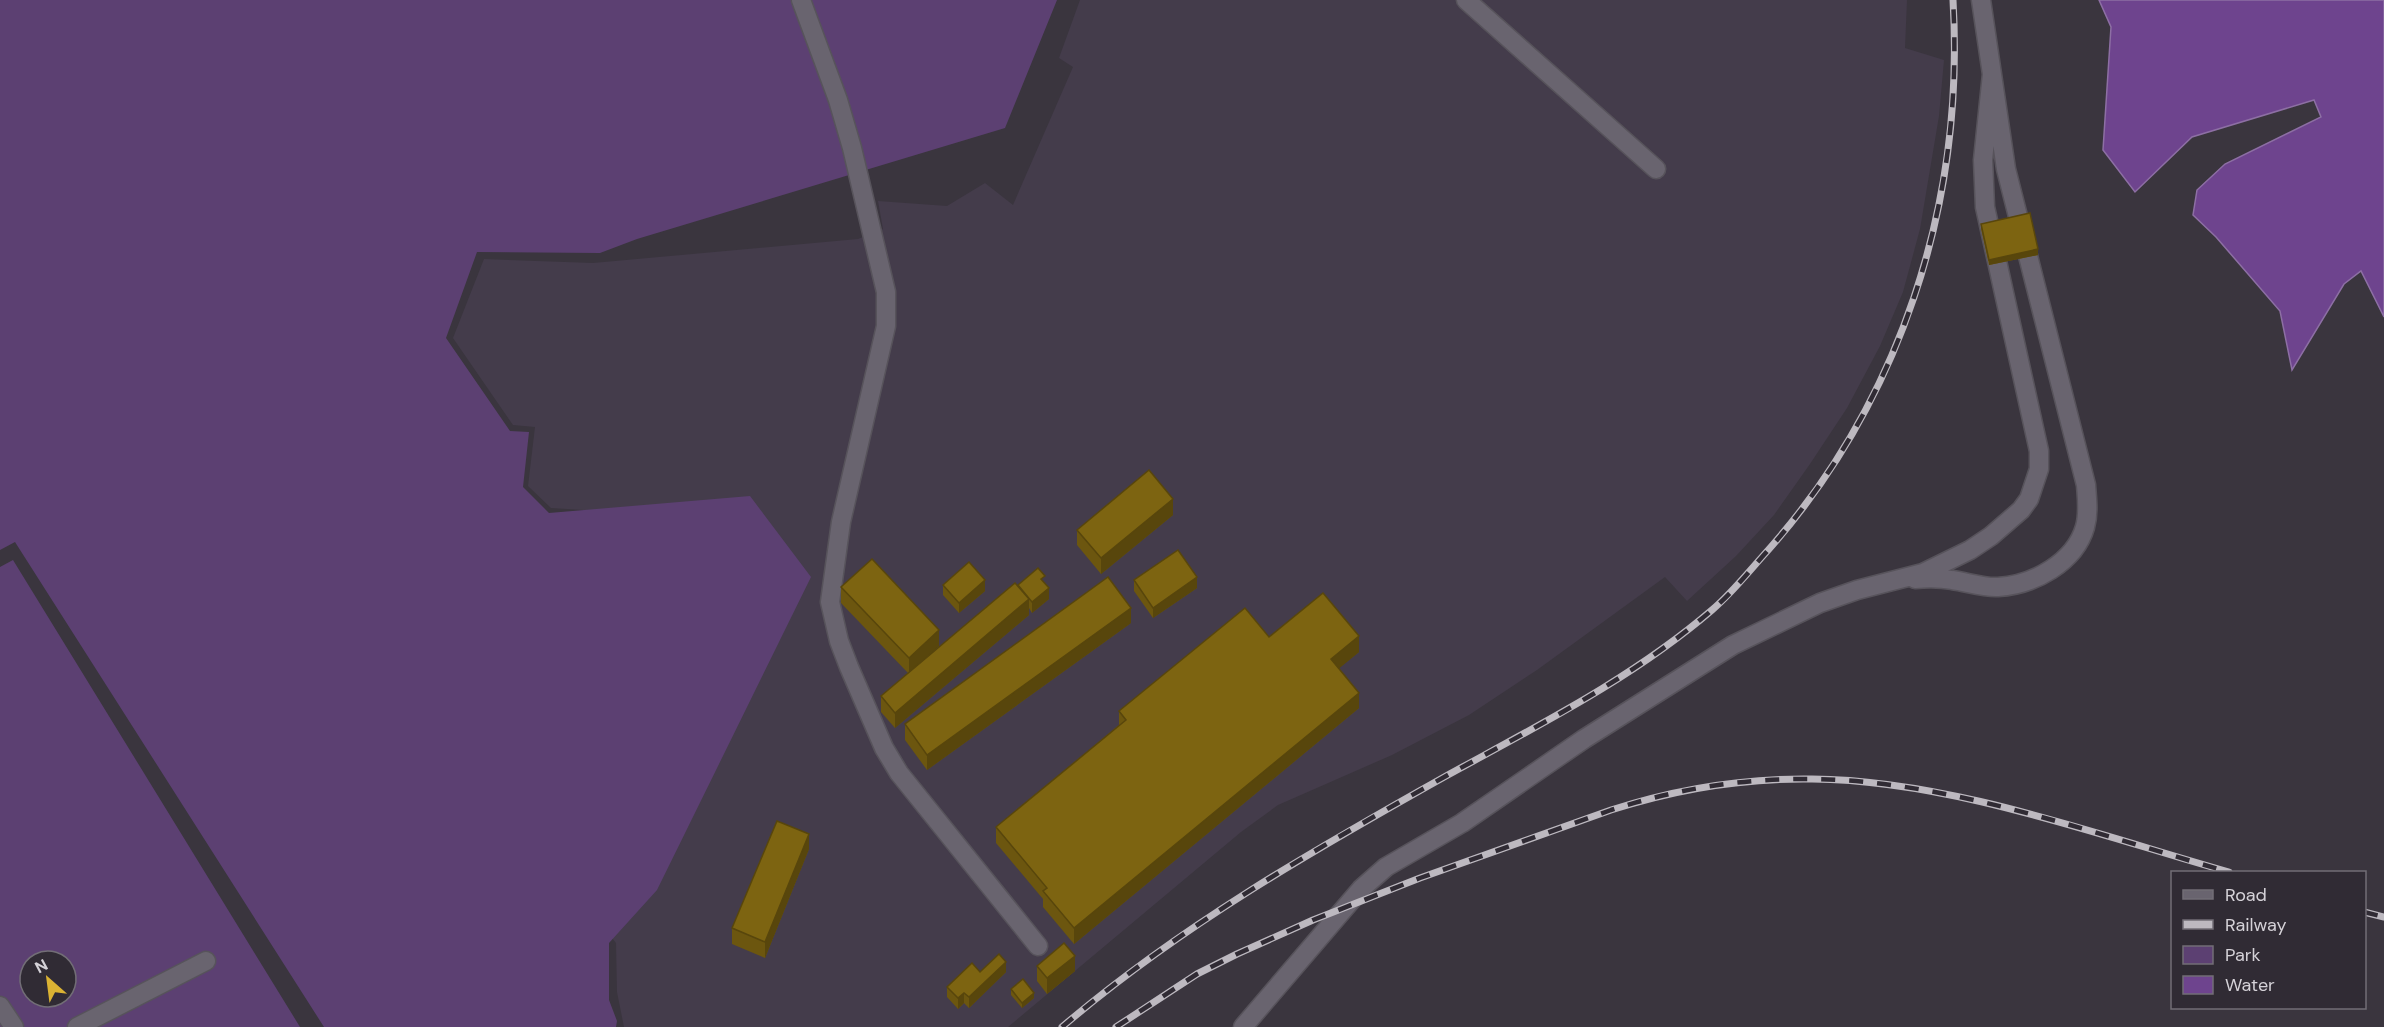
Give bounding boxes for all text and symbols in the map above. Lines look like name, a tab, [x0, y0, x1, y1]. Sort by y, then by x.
legend	[2171, 871, 2366, 1009]
text: Road	[2225, 883, 2267, 907]
text: Railway	[2225, 913, 2287, 937]
text: Park	[2225, 943, 2261, 967]
north arrow	[18, 949, 78, 1009]
text: N	[31, 954, 51, 978]
text: Water	[2225, 973, 2275, 997]

